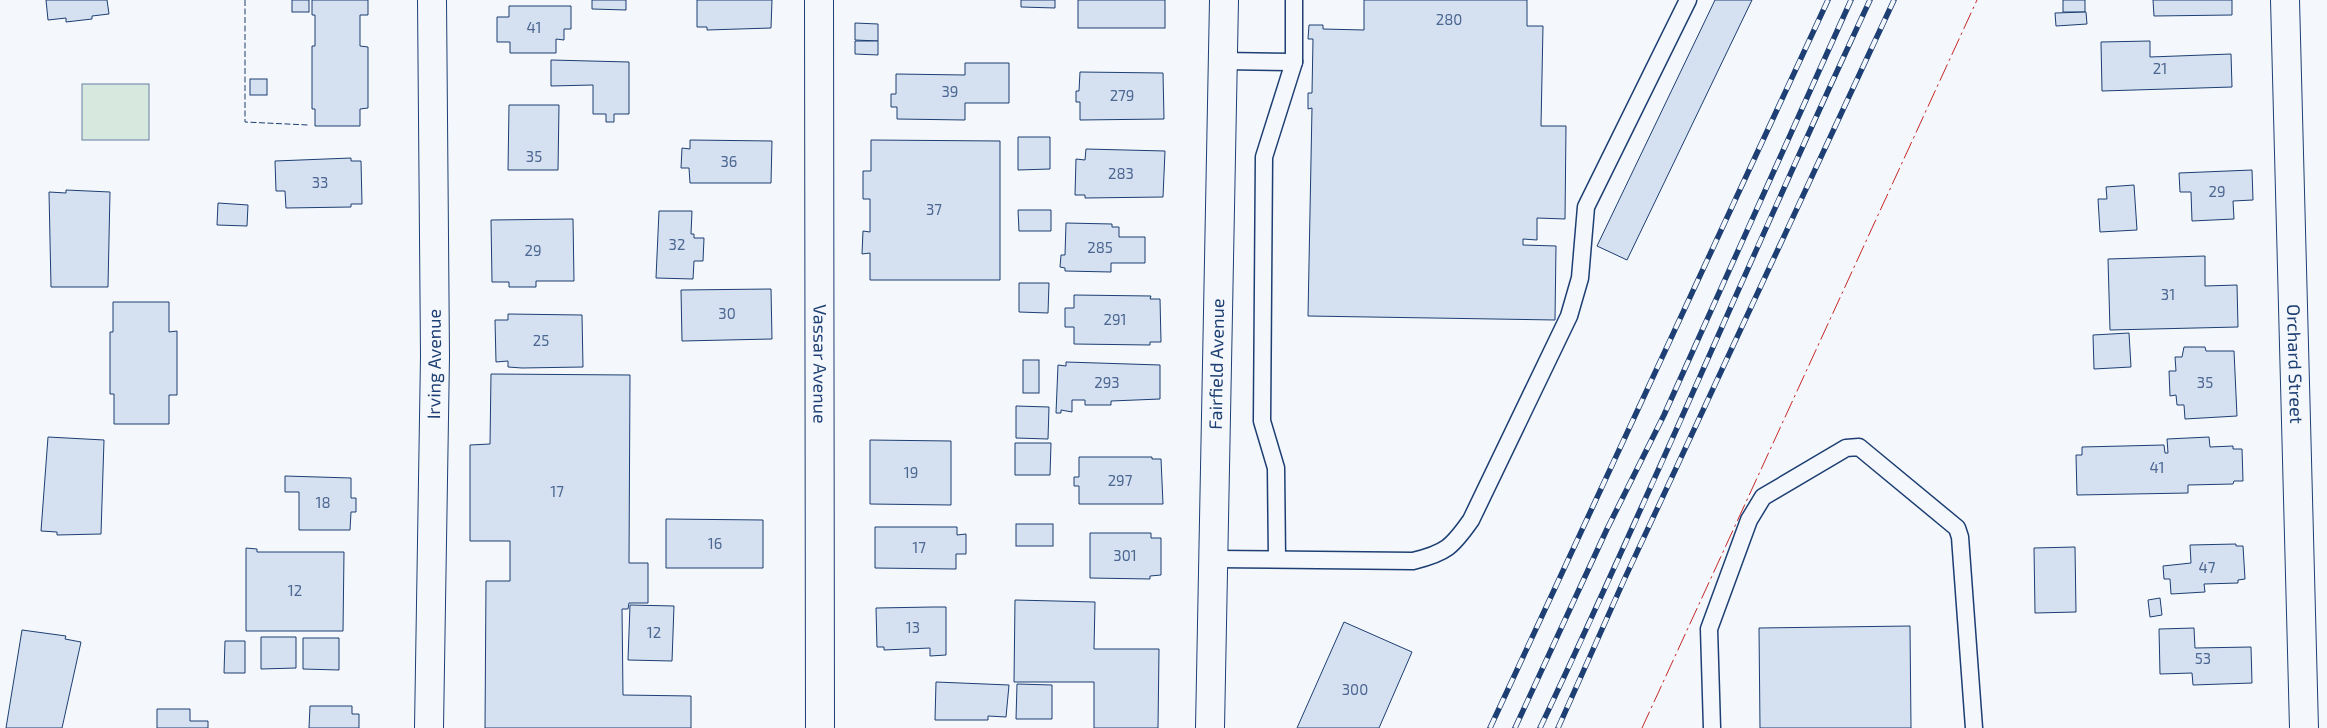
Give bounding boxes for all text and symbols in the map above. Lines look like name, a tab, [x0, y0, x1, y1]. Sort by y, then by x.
house number: 280	[1436, 10, 1462, 28]
house number: 41	[526, 18, 542, 36]
house number: 21	[2153, 59, 2167, 77]
house number: 39	[942, 82, 958, 100]
house number: 279	[1110, 86, 1134, 104]
house number: 35	[526, 147, 542, 165]
house number: 36	[721, 152, 737, 170]
house number: 283	[1108, 164, 1134, 182]
house number: 33	[312, 173, 328, 191]
house number: 29	[2208, 182, 2226, 200]
house number: 37	[926, 200, 942, 218]
house number: 32	[669, 235, 685, 253]
house number: 285	[1087, 238, 1113, 256]
house number: 29	[524, 241, 542, 259]
house number: 31	[2161, 285, 2175, 303]
street label: Fairfield Avenue	[1204, 298, 1228, 430]
house number: 30	[718, 304, 736, 322]
street label: Vassar Avenue	[809, 304, 832, 424]
street label: Orchard Street	[2283, 304, 2308, 424]
street label: Irving Avenue	[422, 309, 445, 419]
house number: 291	[1104, 310, 1126, 328]
house number: 25	[533, 331, 549, 349]
house number: 293	[1094, 373, 1120, 391]
house number: 35	[2197, 373, 2213, 391]
house number: 41	[2149, 458, 2165, 476]
house number: 19	[904, 463, 918, 481]
house number: 297	[1108, 471, 1133, 489]
house number: 17	[550, 482, 564, 500]
house number: 18	[315, 493, 331, 511]
house number: 16	[708, 534, 722, 552]
house number: 17	[912, 538, 926, 556]
house number: 301	[1113, 546, 1137, 564]
house number: 47	[2199, 558, 2216, 576]
house number: 12	[288, 581, 302, 599]
house number: 13	[906, 618, 920, 636]
house number: 12	[647, 623, 661, 641]
house number: 53	[2195, 649, 2211, 667]
house number: 300	[1342, 680, 1368, 698]

